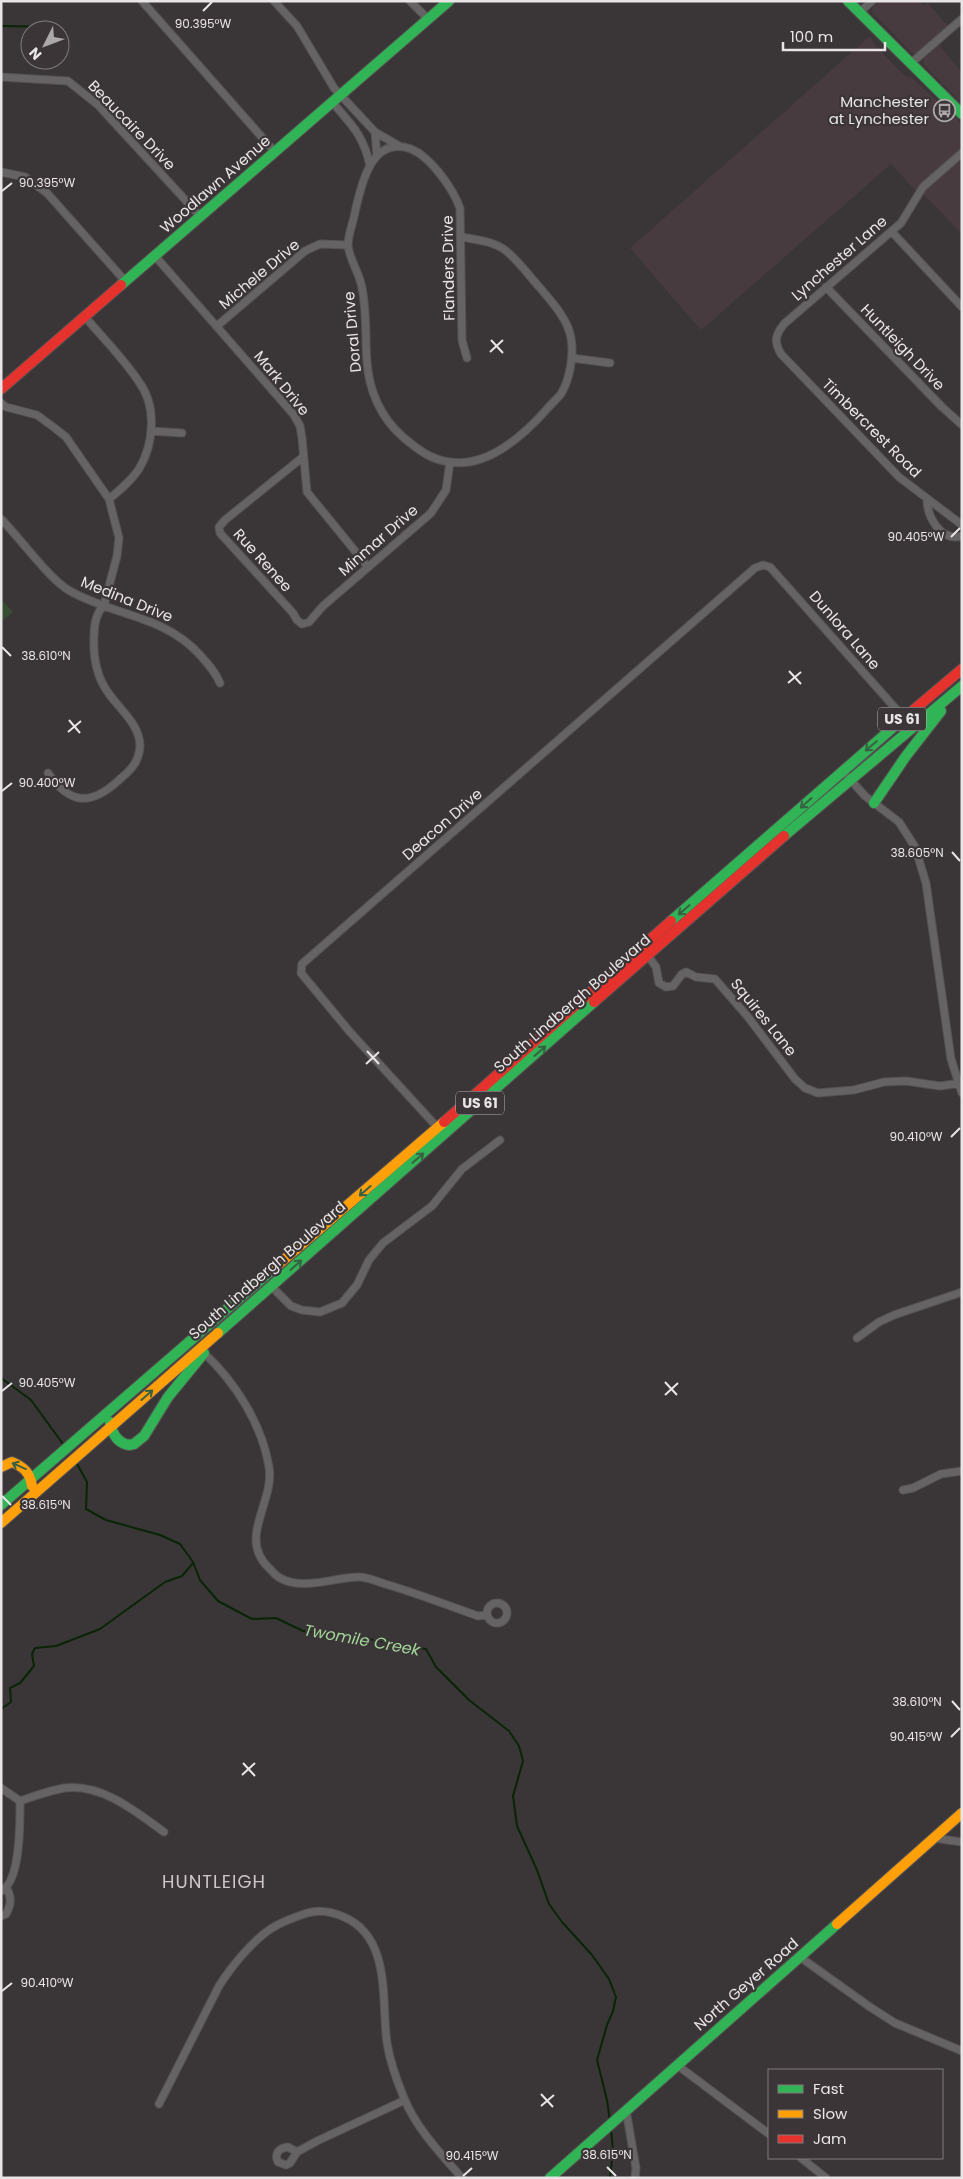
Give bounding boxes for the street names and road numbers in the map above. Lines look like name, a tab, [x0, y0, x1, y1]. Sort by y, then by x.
street label: Beaucaire Drive	[84, 75, 180, 175]
street label: Woodlawn Avenue	[155, 130, 275, 238]
street label: Lynchester Lane	[787, 211, 891, 305]
street label: Flanders Drive	[437, 215, 459, 321]
street label: Michele Drive	[214, 234, 304, 314]
street label: Doral Drive	[338, 291, 366, 373]
street label: Huntleigh Drive	[856, 299, 950, 395]
street label: Mark Drive	[249, 346, 315, 420]
street label: Timbercrest Road	[818, 374, 926, 482]
street label: Minmar Drive	[334, 500, 422, 580]
street label: Rue Renee	[229, 524, 297, 596]
street label: Medina Drive	[78, 571, 176, 627]
street label: Dunlora Lane	[805, 586, 885, 674]
road number: US 61	[878, 708, 926, 731]
street label: Deacon Drive	[397, 783, 487, 865]
street label: South Lindbergh Boulevard	[489, 929, 655, 1077]
street label: Squires Lane	[726, 974, 802, 1060]
road number: US 61	[456, 1092, 504, 1114]
street label: South Lindbergh Boulevard	[184, 1196, 350, 1344]
street label: North Geyer Road	[689, 1933, 803, 2035]

